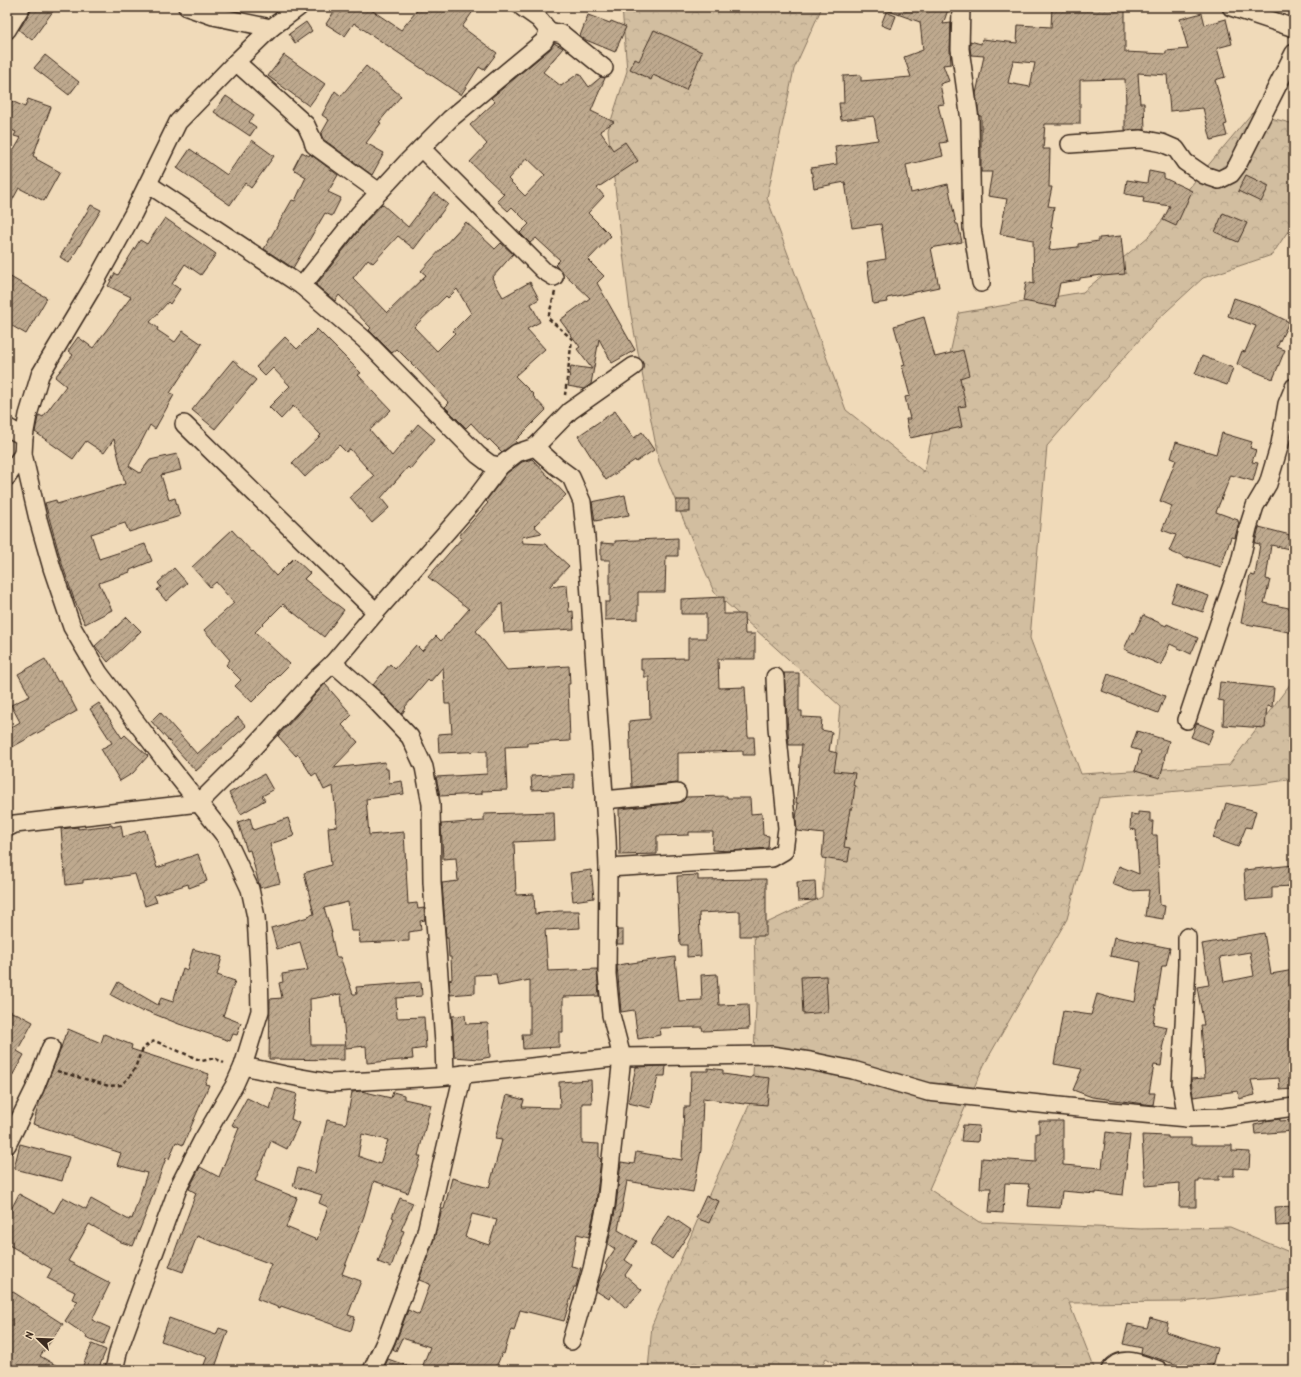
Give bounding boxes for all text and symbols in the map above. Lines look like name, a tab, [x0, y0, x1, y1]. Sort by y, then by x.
north arrow	[18, 1319, 58, 1359]
text: N	[21, 1330, 36, 1341]

